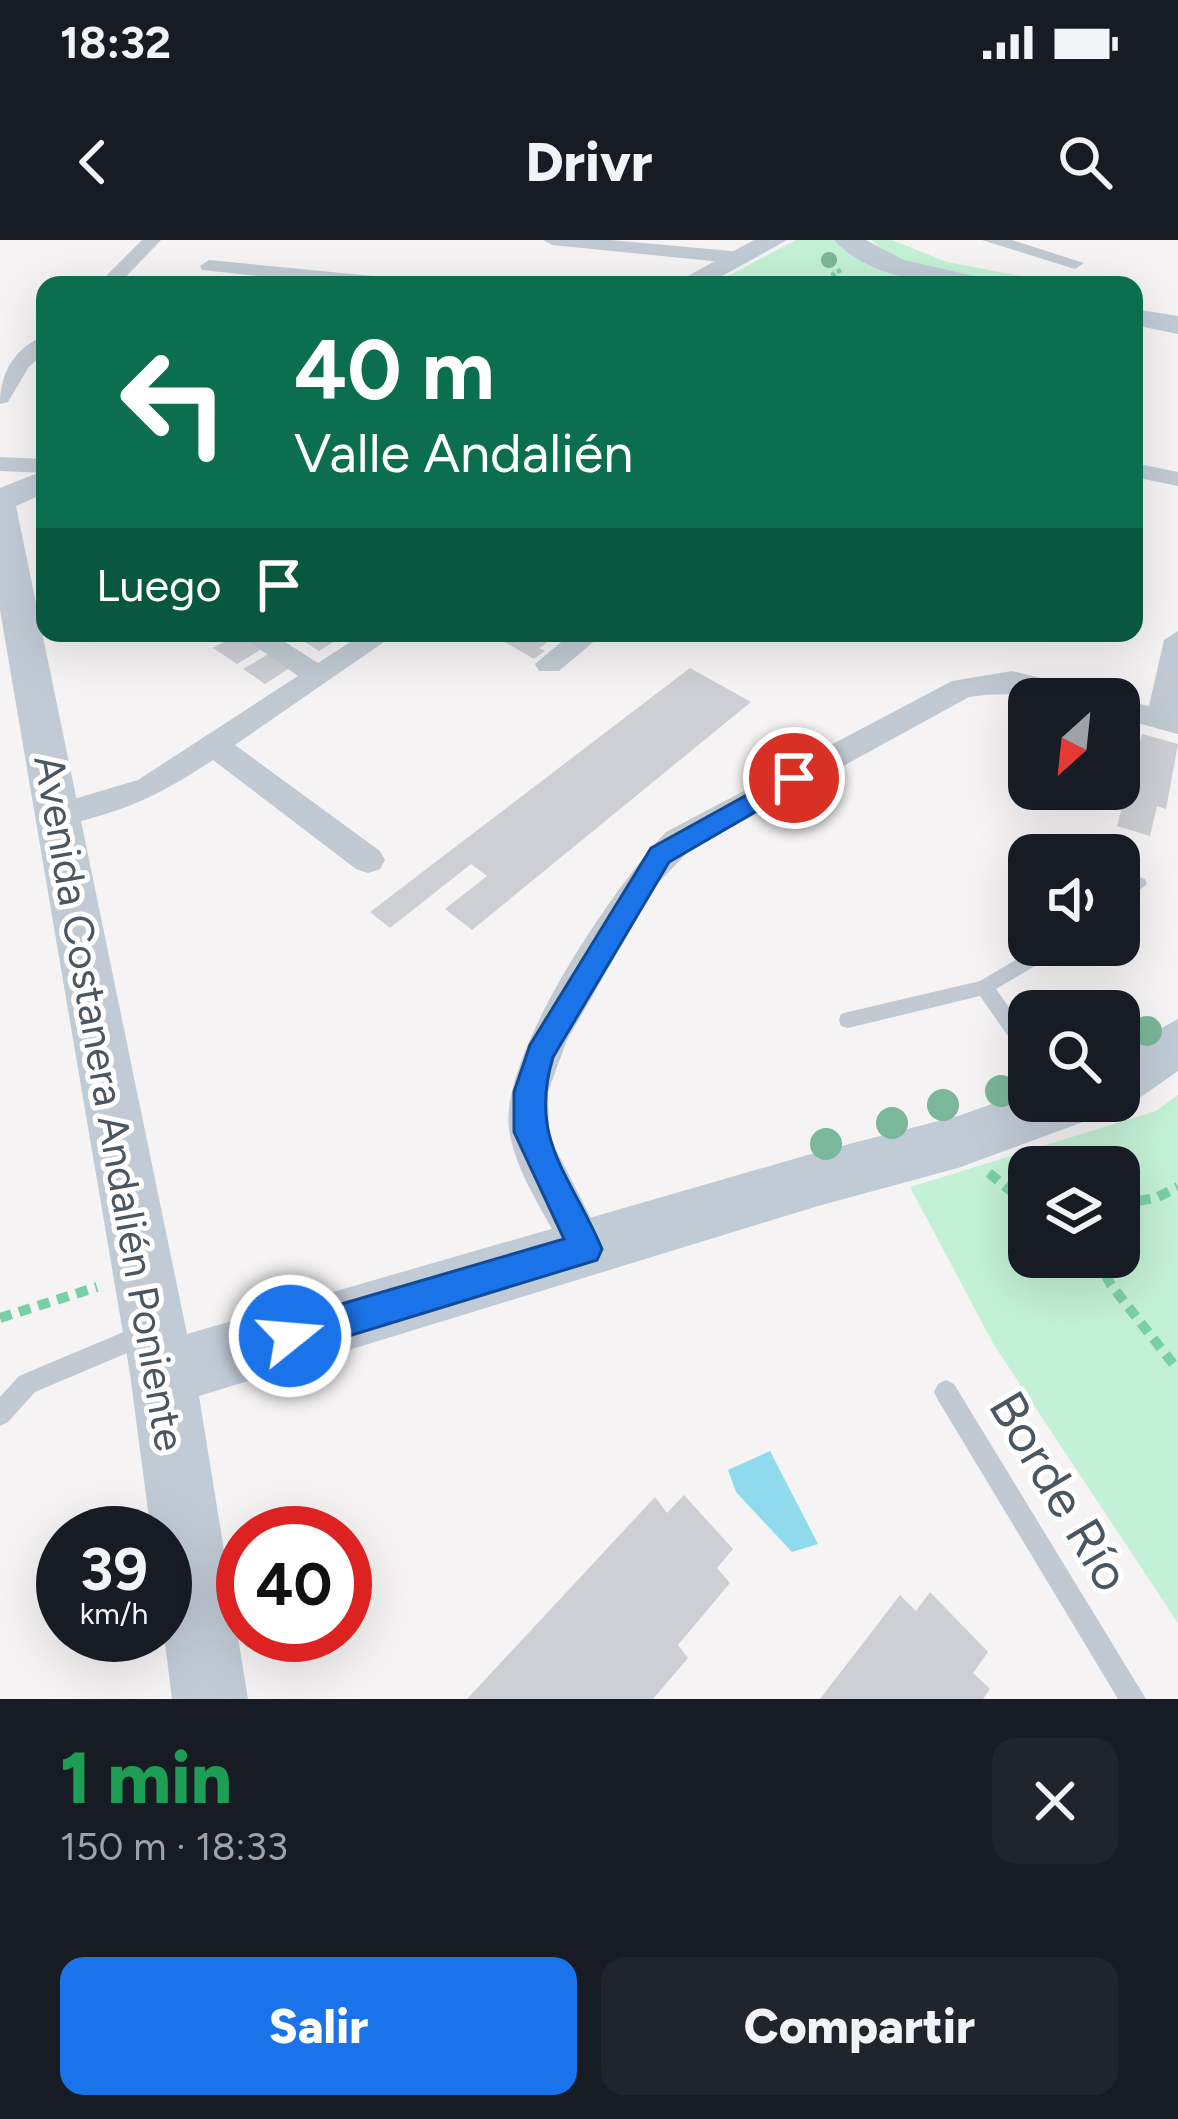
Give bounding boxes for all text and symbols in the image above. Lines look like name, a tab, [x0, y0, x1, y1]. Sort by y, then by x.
text: 18:32	[60, 15, 171, 69]
icon: back	[60, 129, 126, 195]
icon: search	[1052, 129, 1118, 195]
text: Drivr	[526, 130, 652, 195]
text: 40 m	[294, 319, 495, 420]
icon: left	[96, 324, 252, 480]
text: Valle Andalién	[294, 421, 633, 486]
icon: arrive	[246, 552, 312, 618]
text: Luego	[96, 558, 222, 612]
north arrow	[1008, 678, 1140, 810]
map controls	[1008, 678, 1140, 1278]
pin	[743, 727, 845, 829]
icon: arrive	[761, 745, 827, 811]
street label: Avenida Costanera Andalién Poniente	[23, 751, 196, 1455]
button: sound	[1008, 834, 1140, 966]
button: search	[1008, 990, 1140, 1122]
button: layers	[1008, 1146, 1140, 1278]
position arrow	[227, 1273, 353, 1399]
street label: Borde Río	[976, 1381, 1143, 1602]
speed limit sign: 40	[216, 1506, 372, 1662]
text: 39	[80, 1533, 148, 1605]
text: km/h	[80, 1595, 148, 1632]
text: 1 min	[60, 1735, 232, 1821]
button: close	[992, 1738, 1118, 1864]
text: 150 m · 18:33	[60, 1823, 288, 1870]
button: Salir	[60, 1957, 577, 2095]
button: Compartir	[601, 1957, 1118, 2095]

